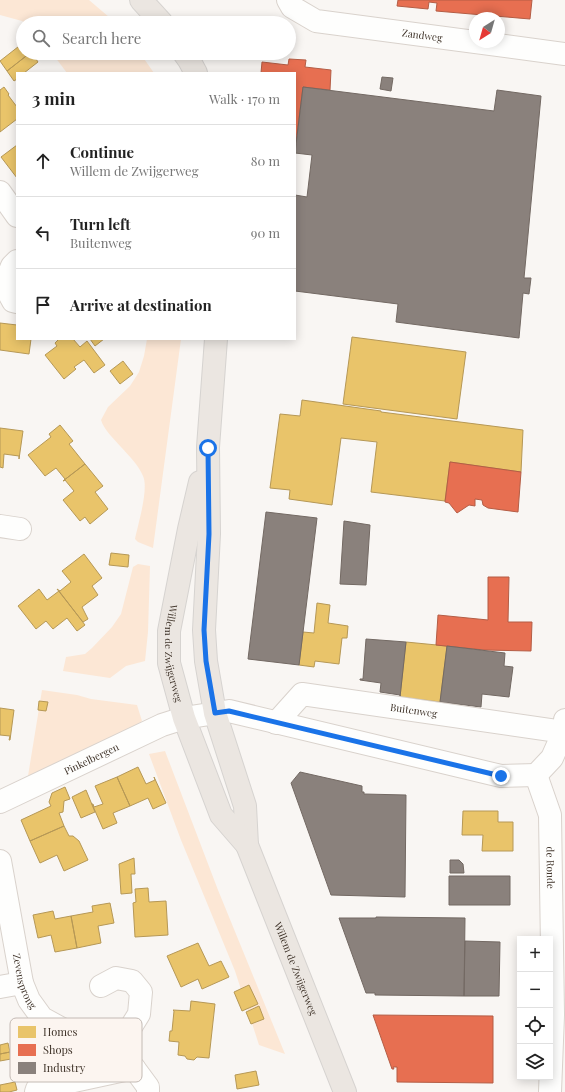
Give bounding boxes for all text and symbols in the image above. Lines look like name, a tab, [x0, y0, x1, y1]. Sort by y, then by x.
north arrow	[469, 12, 505, 48]
search box	[16, 16, 296, 60]
street label: Zandweg	[401, 25, 444, 45]
icon: search	[30, 27, 52, 49]
text: Search here	[62, 28, 141, 48]
text: 3 min	[32, 87, 75, 109]
text: Walk · 170 m	[209, 90, 280, 107]
text: Continue	[70, 142, 134, 162]
icon: ahead	[32, 150, 54, 172]
text: 80 m	[251, 152, 280, 169]
text: Willem de Zwijgerweg	[70, 162, 199, 179]
text: Turn left	[70, 214, 131, 234]
icon: left	[32, 222, 54, 244]
text: 90 m	[251, 224, 280, 241]
text: Buitenweg	[70, 234, 132, 251]
icon: arrive	[32, 294, 54, 316]
text: Arrive at destination	[70, 295, 212, 315]
route start	[199, 439, 217, 457]
street label: Willem de Zwijgerweg	[162, 602, 187, 704]
street label: Buitenweg	[389, 700, 439, 721]
street label: Pinkelbergen	[61, 740, 121, 778]
route end	[492, 767, 510, 785]
street label: de Ronde	[543, 846, 558, 889]
street label: Willem de Zwijgerweg	[271, 919, 321, 1018]
map controls	[517, 936, 553, 1080]
button: +	[517, 936, 553, 972]
street label: Zevensprong	[10, 952, 41, 1012]
button: −	[517, 972, 553, 1008]
button: locate	[517, 1008, 553, 1044]
legend	[10, 1018, 142, 1082]
text: Homes	[43, 1024, 77, 1039]
text: Shops	[43, 1042, 73, 1057]
button: layers	[517, 1044, 553, 1080]
text: Industry	[43, 1060, 86, 1075]

